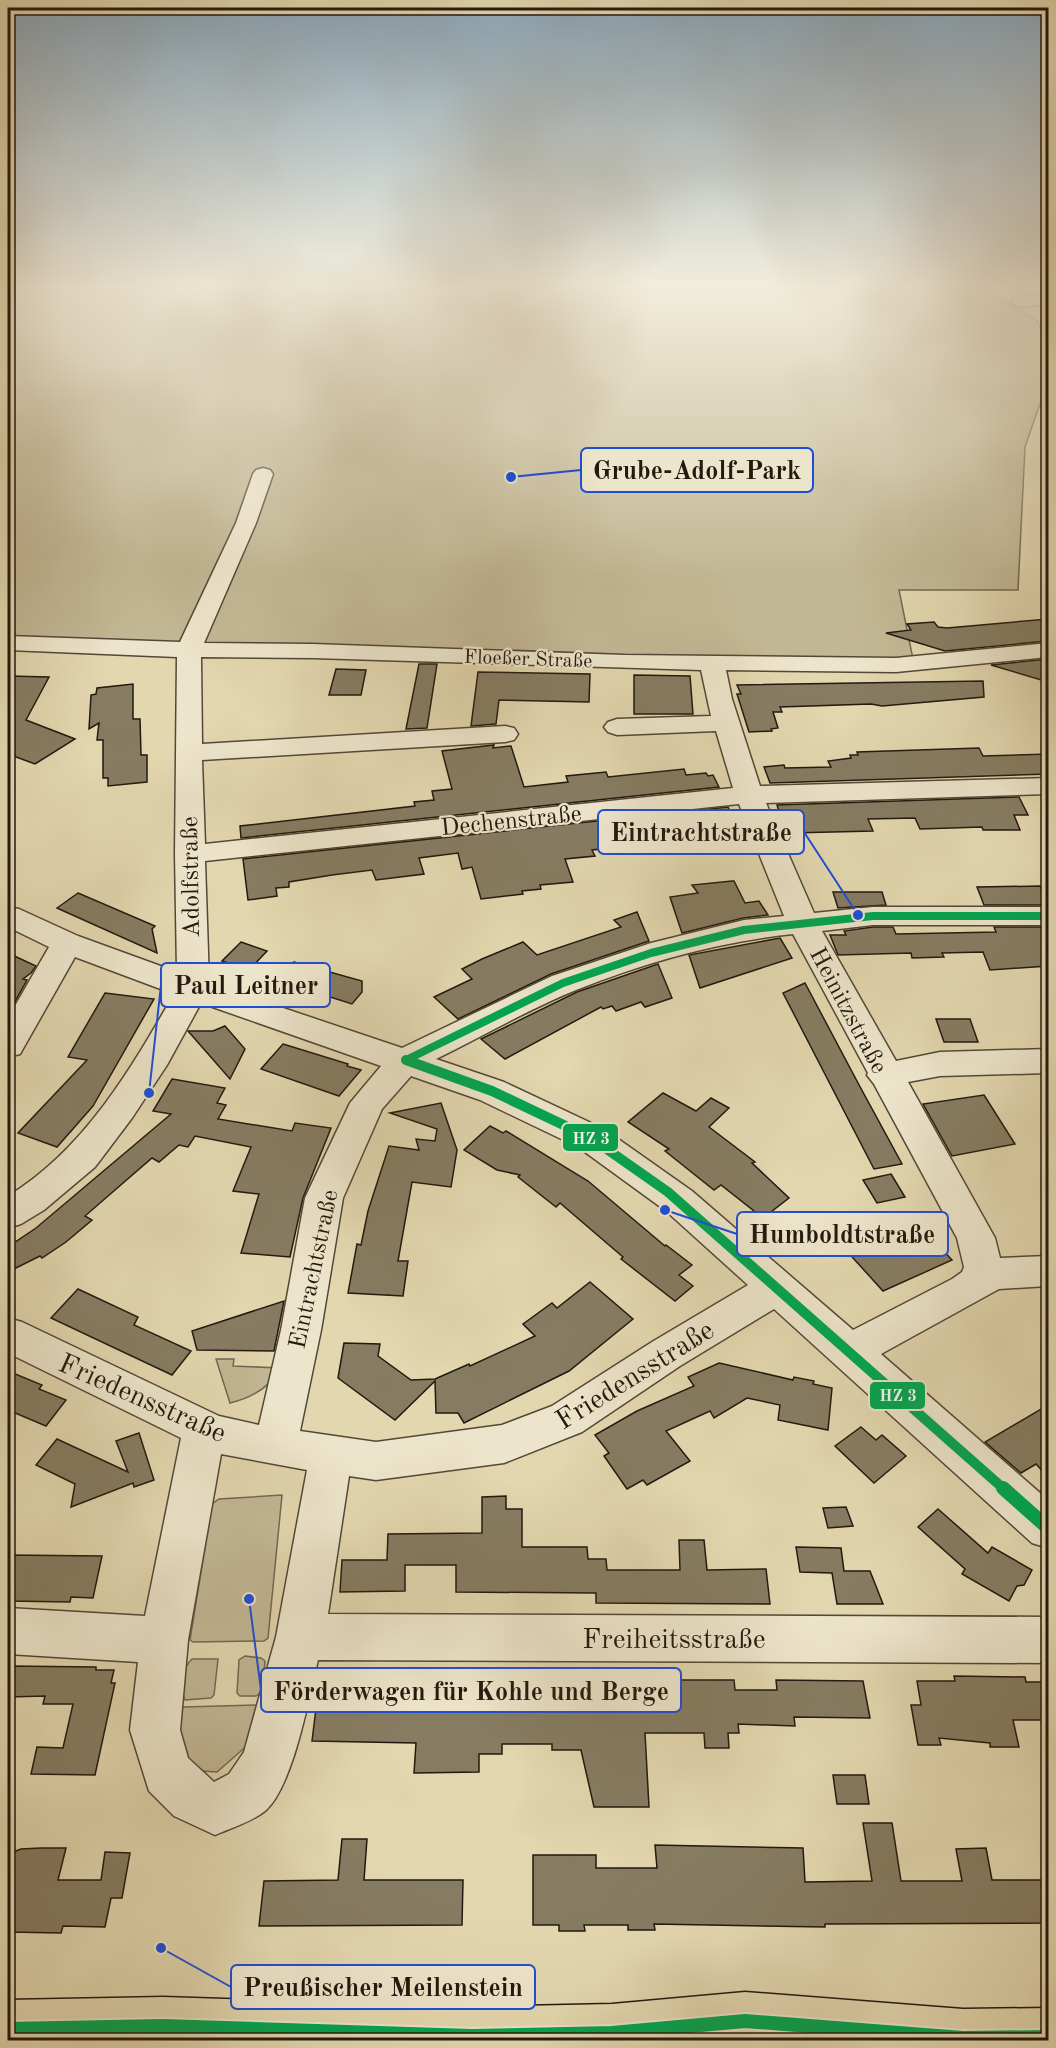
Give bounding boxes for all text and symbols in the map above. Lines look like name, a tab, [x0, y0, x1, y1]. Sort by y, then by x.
callout: Grube-Adolf-Park	[581, 448, 813, 492]
text: Grube-Adolf-Park	[593, 459, 802, 485]
street label: Floeßer Straße	[463, 648, 593, 672]
street label: Dechenstraße	[440, 803, 583, 841]
callout: Eintrachtstraße	[598, 810, 804, 854]
street label: Adolfstraße	[179, 816, 205, 938]
text: Eintrachtstraße	[610, 821, 792, 847]
street label: Heinitzstraße	[804, 944, 890, 1078]
callout: Paul Leitner	[161, 963, 330, 1007]
text: Paul Leitner	[174, 974, 318, 1000]
line badge: HZ 3	[562, 1123, 619, 1152]
text: HZ 3	[572, 1132, 610, 1148]
street label: Eintrachtstraße	[286, 1188, 344, 1351]
callout: Humboldtstraße	[737, 1212, 948, 1256]
text: Humboldtstraße	[749, 1223, 935, 1249]
street label: Friedensstraße	[552, 1317, 720, 1436]
street label: Friedensstraße	[54, 1350, 230, 1449]
line badge: HZ 3	[869, 1381, 926, 1410]
text: HZ 3	[879, 1389, 917, 1405]
street label: Freiheitsstraße	[582, 1627, 766, 1655]
callout: Förderwagen für Kohle und Berge	[261, 1668, 681, 1712]
text: Förderwagen für Kohle und Berge	[273, 1680, 669, 1706]
callout: Preußischer Meilenstein	[231, 1965, 535, 2009]
text: Preußischer Meilenstein	[243, 1976, 523, 2002]

